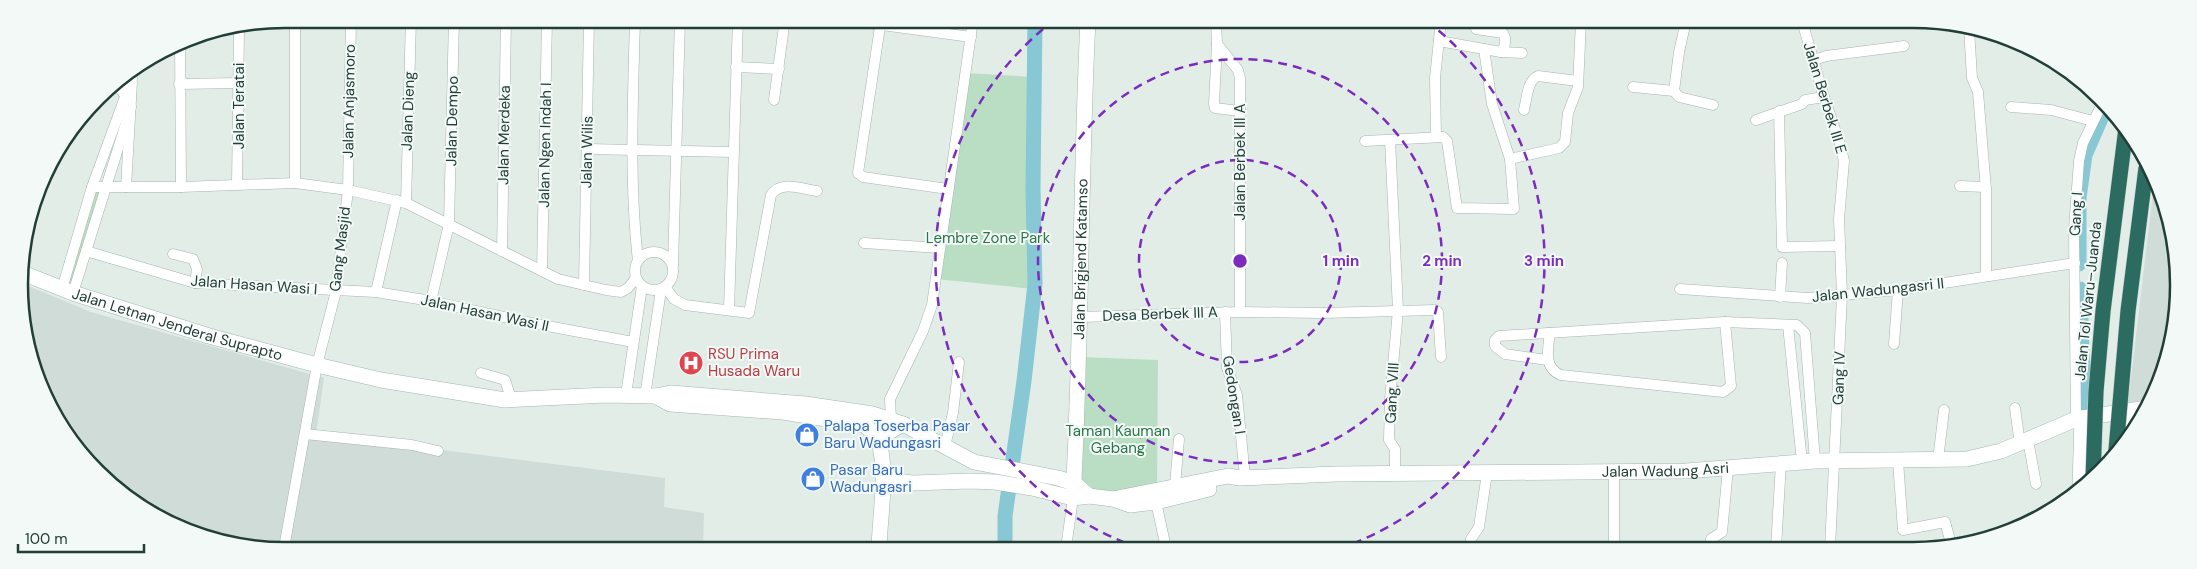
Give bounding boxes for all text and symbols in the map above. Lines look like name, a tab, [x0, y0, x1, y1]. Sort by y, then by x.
street label: Jalan Berbek III E	[1799, 40, 1851, 156]
street label: Jalan Anjasmoro	[338, 44, 360, 158]
street label: Jalan Teratai	[229, 63, 249, 149]
street label: Jalan Dieng	[397, 71, 419, 151]
street label: Jalan Dempo	[441, 76, 463, 166]
street label: Jalan Ngen Indah I	[534, 82, 556, 208]
street label: Jalan Merdeka	[493, 85, 515, 185]
street label: Jalan Berbek III A	[1230, 104, 1250, 220]
street label: Jalan Wilis	[576, 116, 598, 188]
street label: Jalan Brigjend Katamso	[1069, 178, 1093, 340]
street label: Gang I	[2065, 191, 2087, 237]
street label: Gang Masjid	[325, 205, 355, 293]
street label: Jalan Tol Waru–Juanda	[2070, 221, 2106, 381]
park label: Lembre Zone Park	[926, 228, 1051, 248]
text: 1 min	[1323, 251, 1359, 271]
text: 2 min	[1422, 251, 1462, 271]
text: 3 min	[1524, 251, 1564, 271]
centre of rings	[1231, 252, 1249, 270]
street label: Jalan Hasan Wasi I	[190, 271, 318, 299]
street label: Jalan Wadungasri II	[1811, 273, 1945, 307]
street label: Jalan Letnan Jenderal Suprapto	[70, 283, 285, 365]
street label: Jalan Hasan Wasi II	[419, 290, 551, 336]
street label: Desa Berbek III A	[1102, 302, 1218, 326]
place label: RSU Prima Husada Waru	[708, 344, 800, 381]
hospital icon: RSU Prima Husada Waru	[678, 350, 704, 376]
street label: Gang IV	[1828, 351, 1850, 405]
street label: Gedongan I	[1218, 354, 1250, 436]
street label: Gang VIII	[1380, 362, 1404, 424]
place label: Palapa Toserba Pasar Baru Wadungasri	[824, 416, 971, 453]
park label: Taman Kauman Gebang	[1066, 421, 1170, 458]
shop icon: Palapa Toserba Pasar Baru Wadungasri	[794, 422, 820, 448]
street label: Jalan Wadung Asri	[1602, 458, 1730, 482]
place label: Pasar Baru Wadungasri	[830, 460, 912, 497]
shop icon: Pasar Baru Wadungasri	[800, 466, 826, 492]
scale bar	[18, 522, 144, 554]
text: 100 m	[25, 529, 68, 549]

